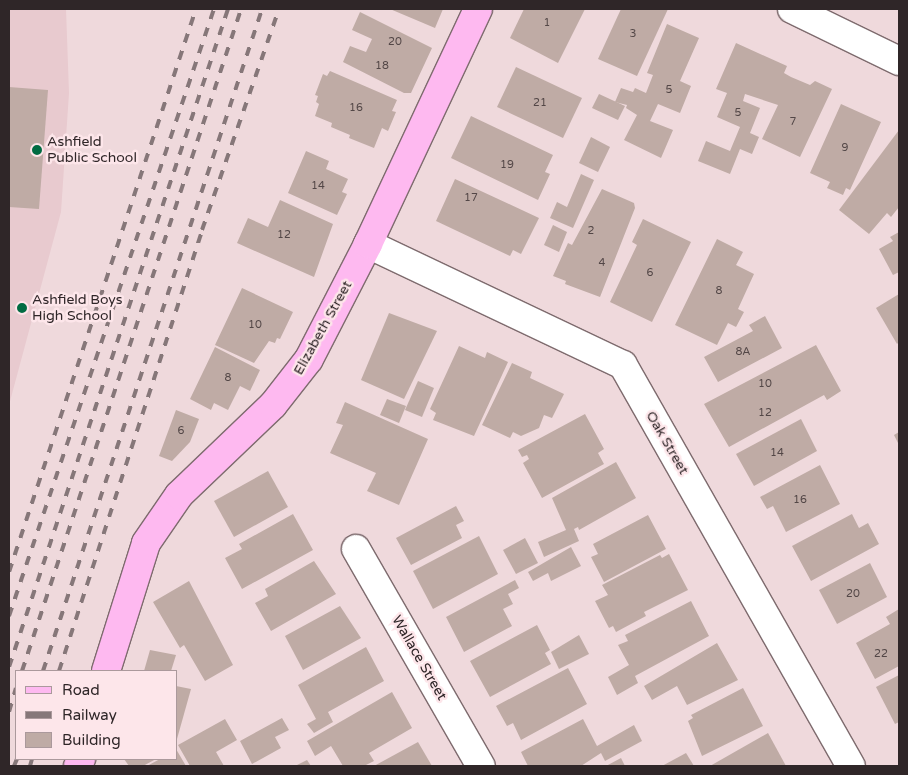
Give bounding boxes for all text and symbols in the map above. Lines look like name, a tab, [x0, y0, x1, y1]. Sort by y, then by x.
house number: 1	[544, 16, 550, 30]
house number: 3	[630, 27, 636, 41]
house number: 20	[388, 35, 402, 49]
house number: 18	[375, 59, 389, 73]
house number: 5	[666, 83, 672, 97]
house number: 21	[533, 96, 547, 110]
house number: 16	[349, 101, 363, 115]
house number: 5	[735, 106, 741, 120]
house number: 7	[790, 115, 796, 129]
place label: Ashfield Public School	[47, 134, 137, 166]
house number: 9	[842, 141, 848, 155]
marker: Ashfield Public School	[31, 144, 43, 156]
house number: 19	[500, 158, 514, 172]
house number: 14	[311, 179, 325, 193]
house number: 17	[464, 191, 478, 205]
house number: 2	[588, 224, 594, 238]
house number: 12	[277, 228, 291, 242]
house number: 4	[599, 256, 605, 270]
house number: 6	[647, 266, 653, 280]
street label: Elizabeth Street	[290, 278, 356, 378]
house number: 8	[716, 284, 722, 298]
place label: Ashfield Boys High School	[32, 292, 123, 324]
marker: Ashfield Boys High School	[16, 302, 28, 314]
house number: 10	[248, 318, 262, 332]
house number: 8A	[735, 345, 751, 359]
house number: 8	[225, 371, 231, 385]
house number: 10	[758, 377, 772, 391]
house number: 12	[758, 406, 772, 420]
street label: Oak Street	[642, 408, 692, 478]
house number: 6	[178, 424, 184, 438]
house number: 14	[770, 446, 784, 460]
house number: 16	[793, 493, 807, 507]
house number: 20	[846, 587, 860, 601]
street label: Wallace Street	[388, 613, 450, 703]
house number: 22	[874, 647, 888, 661]
legend	[15, 670, 178, 760]
text: Road	[62, 681, 100, 699]
text: Railway	[62, 706, 117, 724]
text: Building	[62, 731, 121, 749]

